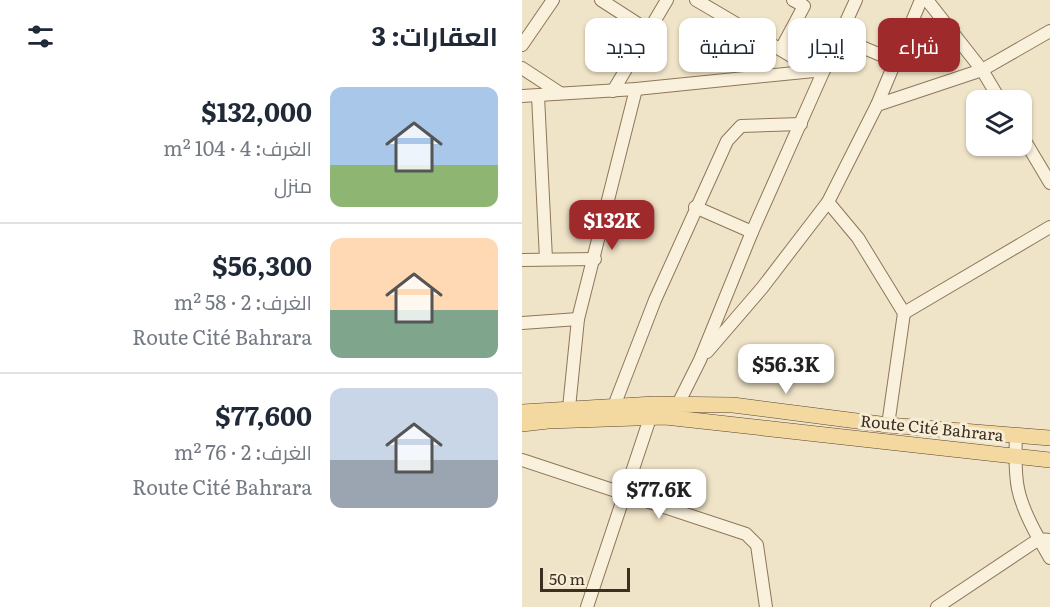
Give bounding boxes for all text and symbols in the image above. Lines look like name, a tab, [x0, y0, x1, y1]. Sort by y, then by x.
text: العقارات: 3	[372, 15, 498, 54]
chip: جديد	[585, 18, 667, 72]
chip: تصفية	[679, 18, 776, 72]
chip: إيجار	[788, 18, 866, 72]
chip: شراء	[878, 18, 960, 72]
icon: filters	[24, 20, 57, 53]
map controls	[966, 90, 1032, 156]
button: layers	[966, 90, 1032, 156]
text: $132,000	[201, 91, 312, 130]
icon: home	[378, 111, 450, 183]
text: الغرف: 4 · 104 m²	[163, 132, 312, 162]
text: منزل	[274, 169, 312, 199]
pin: $132K	[570, 200, 654, 251]
text: $132K	[583, 204, 641, 234]
text: $56,300	[212, 245, 312, 284]
icon: home	[378, 262, 450, 334]
text: الغرف: 2 · 58 m²	[174, 286, 312, 316]
text: Route Cité Bahrara	[132, 321, 312, 351]
pin: $56.3K	[737, 344, 835, 395]
text: $56.3K	[752, 348, 820, 378]
text: $77,600	[215, 395, 312, 434]
street label: Route Cité Bahrara	[859, 408, 1005, 446]
icon: home	[378, 412, 450, 484]
text: الغرف: 2 · 76 m²	[174, 436, 312, 466]
pin: $77.6K	[610, 469, 708, 520]
text: Route Cité Bahrara	[132, 471, 312, 501]
text: $77.6K	[626, 473, 692, 503]
scale bar	[540, 565, 630, 592]
text: 50 m	[549, 566, 585, 590]

